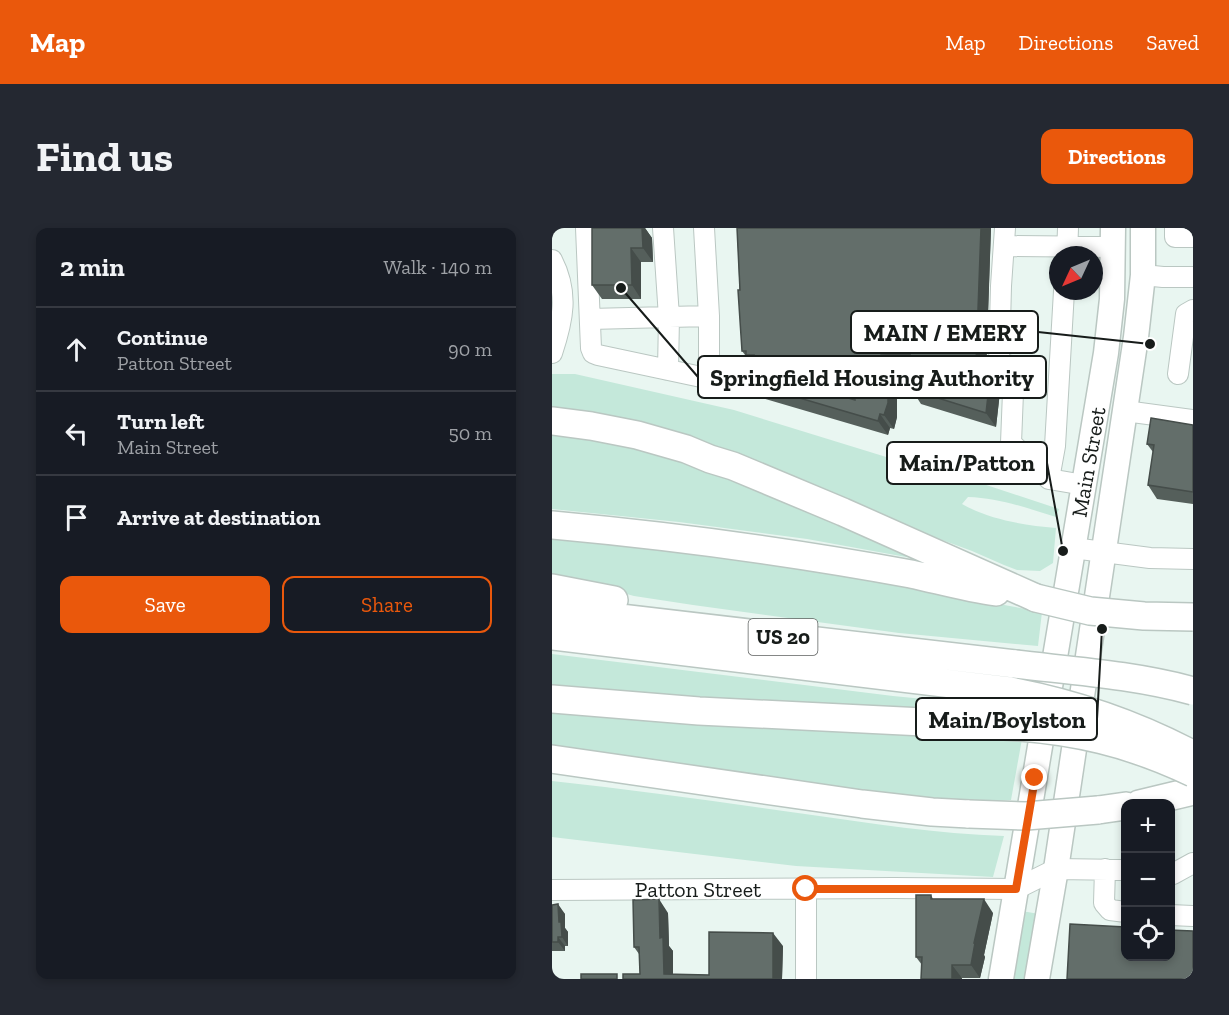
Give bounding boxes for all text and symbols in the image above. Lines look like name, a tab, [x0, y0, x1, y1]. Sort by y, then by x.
text: Map	[30, 26, 85, 59]
text: Map	[946, 30, 986, 55]
text: Directions	[1019, 30, 1113, 55]
text: Saved	[1146, 30, 1199, 55]
button: Directions	[1041, 129, 1193, 184]
text: Find us	[36, 131, 173, 182]
north arrow	[1049, 246, 1103, 300]
text: 2 min	[60, 251, 125, 283]
text: Walk · 140 m	[384, 255, 492, 279]
callout: MAIN / EMERY	[851, 311, 1038, 353]
text: MAIN / EMERY	[863, 318, 1027, 347]
text: Continue	[117, 324, 208, 351]
icon: ahead	[60, 333, 93, 366]
text: 90 m	[448, 337, 492, 361]
text: Patton Street	[117, 351, 232, 375]
callout: Springfield Housing Authority	[698, 356, 1046, 398]
text: Springfield Housing Authority	[710, 363, 1034, 392]
street label: Main Street	[1066, 404, 1112, 519]
text: Turn left	[117, 408, 204, 435]
icon: left	[60, 417, 93, 450]
text: 50 m	[448, 421, 492, 445]
text: Main Street	[117, 435, 218, 459]
callout: Main/Patton	[887, 442, 1047, 484]
text: Main/Patton	[899, 448, 1035, 477]
icon: arrive	[60, 501, 93, 534]
text: Arrive at destination	[117, 504, 320, 531]
button: Save	[60, 576, 270, 633]
button: Share	[282, 576, 492, 633]
road number: US 20	[748, 619, 818, 655]
callout: Main/Boylston	[916, 698, 1097, 740]
text: Main/Boylston	[928, 705, 1086, 734]
route end	[1021, 764, 1047, 790]
map controls	[1121, 799, 1175, 961]
button: +	[1121, 799, 1175, 853]
button: −	[1121, 853, 1175, 907]
route start	[792, 875, 818, 901]
street label: Patton Street	[635, 876, 762, 903]
button: locate	[1121, 907, 1175, 961]

